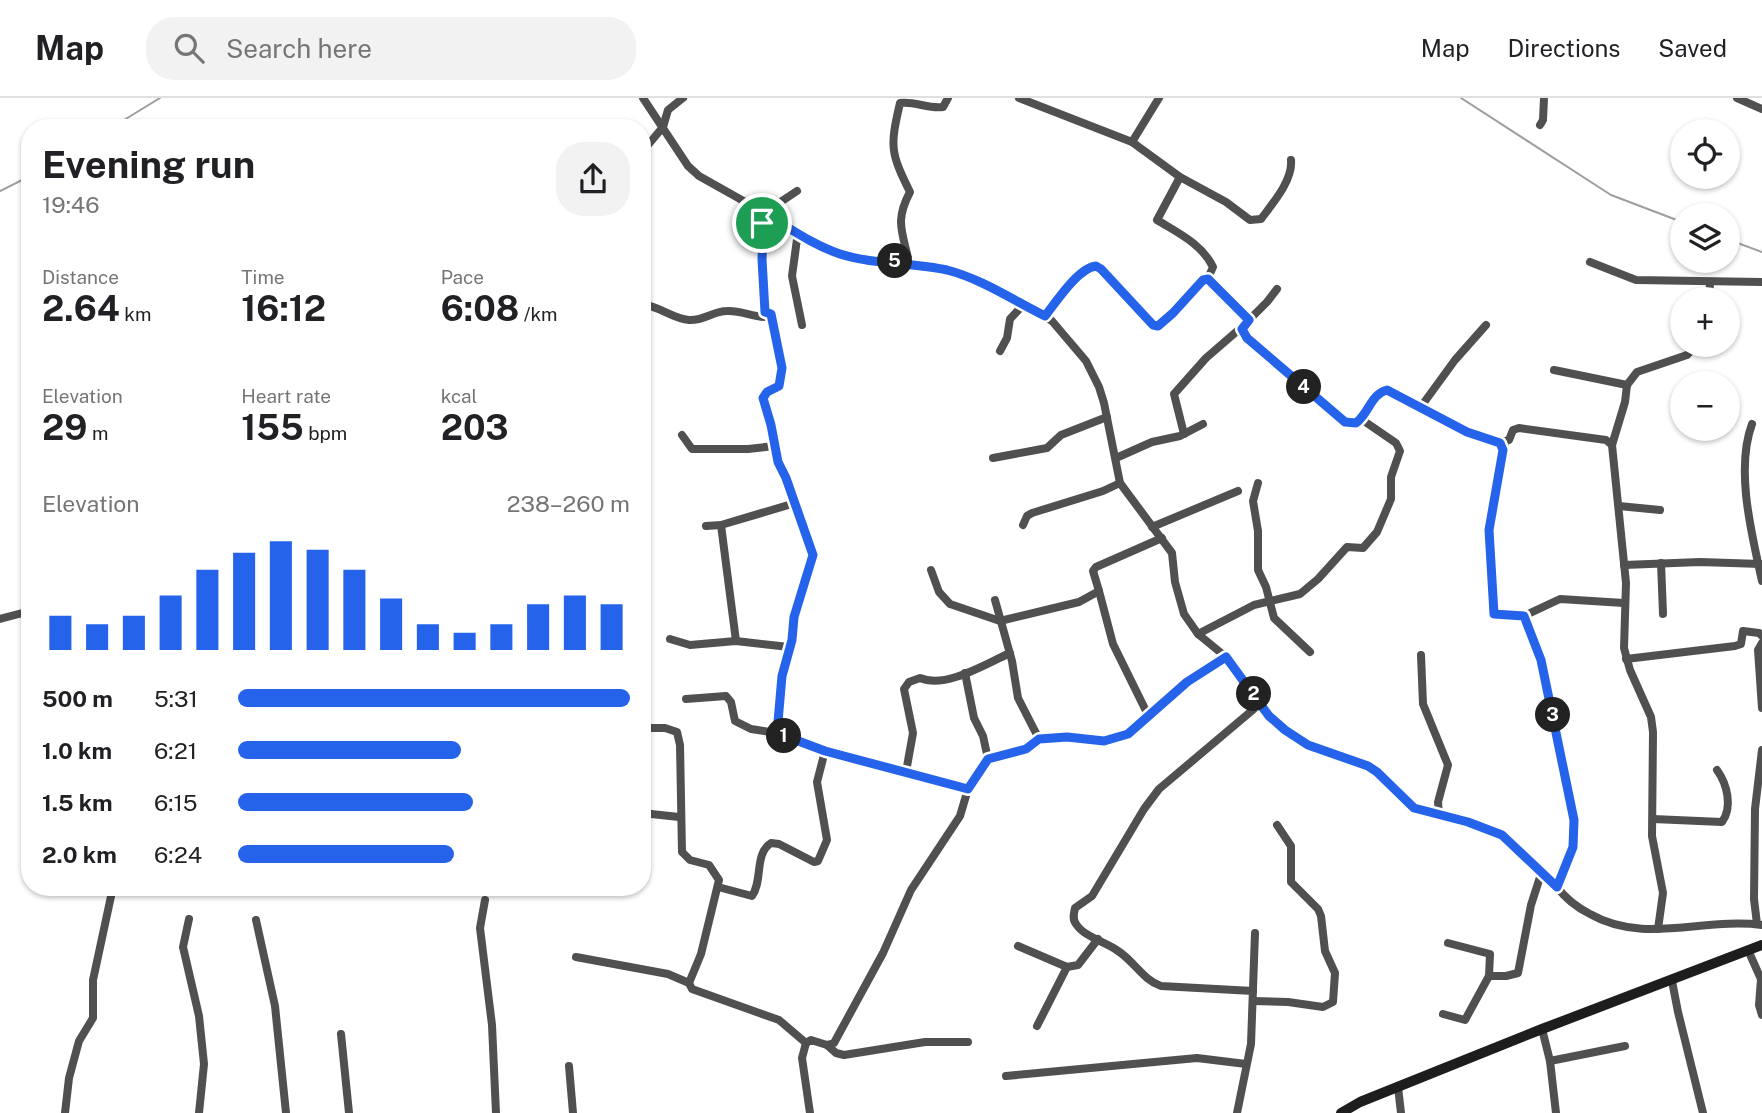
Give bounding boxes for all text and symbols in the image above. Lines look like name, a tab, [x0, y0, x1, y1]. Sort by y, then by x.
search box	[146, 17, 636, 80]
text: Map	[35, 29, 104, 67]
icon: search	[170, 29, 208, 67]
text: Search here	[226, 33, 372, 64]
text: Map	[1421, 34, 1470, 62]
text: Directions	[1508, 34, 1620, 62]
text: Saved	[1658, 34, 1727, 62]
map controls	[1670, 119, 1740, 441]
button: locate	[1670, 119, 1740, 189]
text: Evening run	[42, 142, 255, 187]
button: share	[556, 142, 630, 216]
text: 19:46	[42, 191, 100, 218]
pin	[732, 193, 792, 253]
button: layers	[1670, 203, 1740, 273]
icon: arrive	[743, 204, 781, 242]
pin: 5	[878, 244, 912, 278]
text: 5	[888, 249, 901, 271]
text: Distance	[42, 266, 119, 288]
text: Time	[241, 266, 285, 288]
text: Pace	[441, 266, 484, 288]
button: +	[1670, 287, 1740, 357]
text: 2.64	[42, 288, 120, 329]
text: 16:12	[241, 288, 326, 329]
text: 6:08	[441, 288, 519, 329]
text: km	[120, 303, 151, 325]
text: /km	[519, 303, 558, 325]
pin: 4	[1286, 370, 1322, 404]
button: −	[1670, 371, 1740, 441]
text: 4	[1297, 375, 1310, 397]
text: Elevation	[42, 385, 123, 407]
text: Heart rate	[241, 385, 331, 407]
text: kcal	[441, 385, 477, 407]
text: 29	[42, 407, 87, 448]
text: 155	[241, 407, 304, 448]
text: 203	[441, 407, 509, 448]
text: m	[87, 422, 108, 444]
text: bpm	[304, 422, 347, 444]
text: Elevation	[42, 490, 140, 517]
text: 238–260 m	[507, 490, 630, 517]
pin: 2	[1236, 676, 1272, 712]
text: 2	[1247, 682, 1260, 704]
text: 500 m	[42, 685, 113, 712]
text: 5:31	[154, 685, 198, 712]
pin: 3	[1536, 698, 1570, 732]
text: 3	[1546, 703, 1559, 725]
pin: 1	[766, 718, 802, 754]
text: 1	[779, 724, 788, 746]
text: 1.0 km	[42, 737, 112, 764]
text: 6:21	[154, 737, 197, 764]
text: 1.5 km	[42, 789, 113, 816]
text: 6:15	[154, 789, 198, 816]
text: 2.0 km	[42, 841, 117, 868]
text: 6:24	[154, 841, 202, 868]

